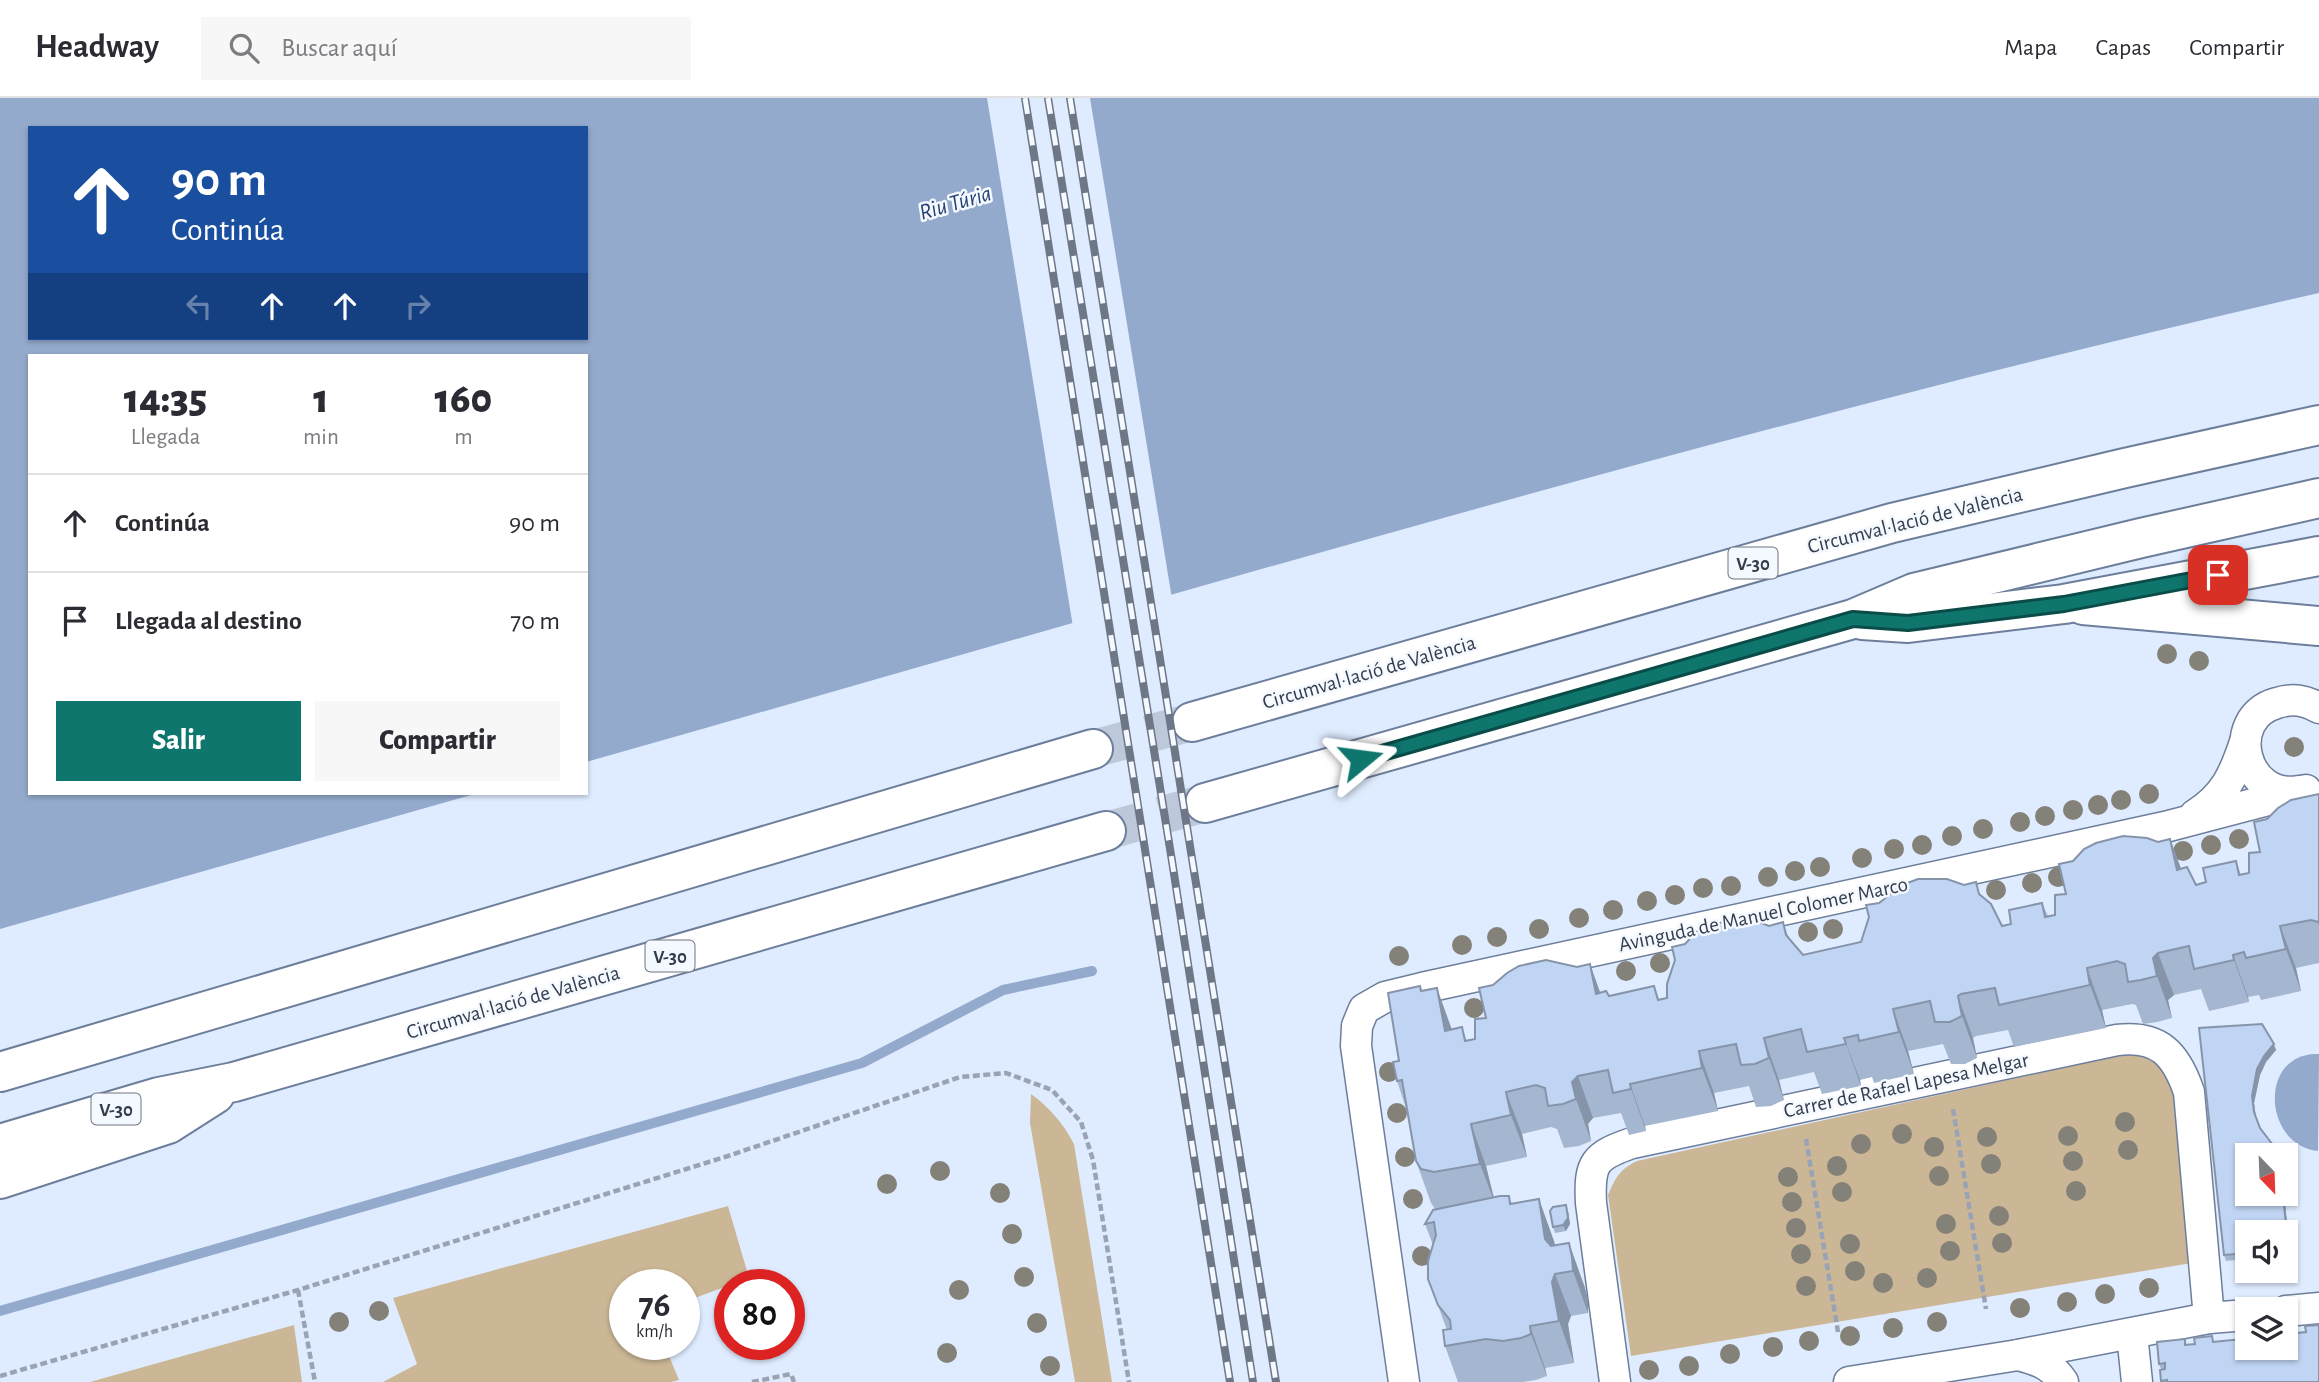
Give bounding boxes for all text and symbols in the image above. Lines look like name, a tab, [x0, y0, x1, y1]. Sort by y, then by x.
search box	[201, 17, 691, 80]
icon: search	[225, 29, 263, 67]
text: Headway	[35, 31, 159, 64]
text: Buscar aquí	[281, 35, 397, 61]
text: Mapa	[2004, 36, 2057, 60]
text: Capas	[2095, 36, 2151, 60]
text: Compartir	[2189, 36, 2284, 60]
icon: ahead	[56, 154, 147, 245]
text: 90 m	[171, 156, 267, 205]
water label: Riu Túria	[917, 182, 994, 225]
text: Continúa	[171, 214, 284, 246]
icon: left	[180, 287, 218, 325]
icon: ahead	[253, 287, 291, 325]
icon: ahead	[326, 287, 364, 325]
icon: right	[399, 287, 437, 325]
text: 14:35	[124, 378, 207, 420]
text: 1	[313, 378, 329, 420]
text: 160	[435, 378, 492, 420]
text: Llegada	[131, 426, 200, 449]
text: min	[303, 426, 339, 449]
text: m	[454, 426, 473, 449]
street label: Circumval·lació de València	[1805, 484, 2025, 557]
icon: ahead	[56, 504, 94, 542]
text: Continúa	[115, 510, 210, 536]
text: 90 m	[509, 510, 560, 536]
pin	[2188, 545, 2248, 605]
road number: V-30	[1728, 548, 1778, 578]
icon: arrive	[2199, 556, 2237, 594]
icon: arrive	[56, 602, 94, 640]
text: Llegada al destino	[115, 608, 302, 634]
text: 70 m	[510, 608, 560, 634]
street label: Circumval·lació de València	[1260, 632, 1478, 713]
button: Salir	[56, 701, 301, 781]
button: Compartir	[315, 701, 560, 781]
position arrow	[1324, 722, 1398, 796]
street label: Avinguda de Manuel Colomer Marco	[1617, 874, 1910, 955]
road number: V-30	[646, 940, 694, 972]
street label: Circumval·lació de València	[404, 962, 622, 1043]
street label: Carrer de Rafael Lapesa Melgar	[1782, 1049, 2031, 1122]
road number: V-30	[92, 1093, 140, 1124]
north arrow	[2235, 1143, 2298, 1206]
map controls	[2235, 1143, 2298, 1360]
button: sound	[2235, 1220, 2298, 1283]
speed limit sign: 80	[714, 1269, 805, 1360]
text: 76	[638, 1288, 671, 1323]
button: layers	[2235, 1297, 2298, 1360]
text: km/h	[636, 1323, 673, 1341]

